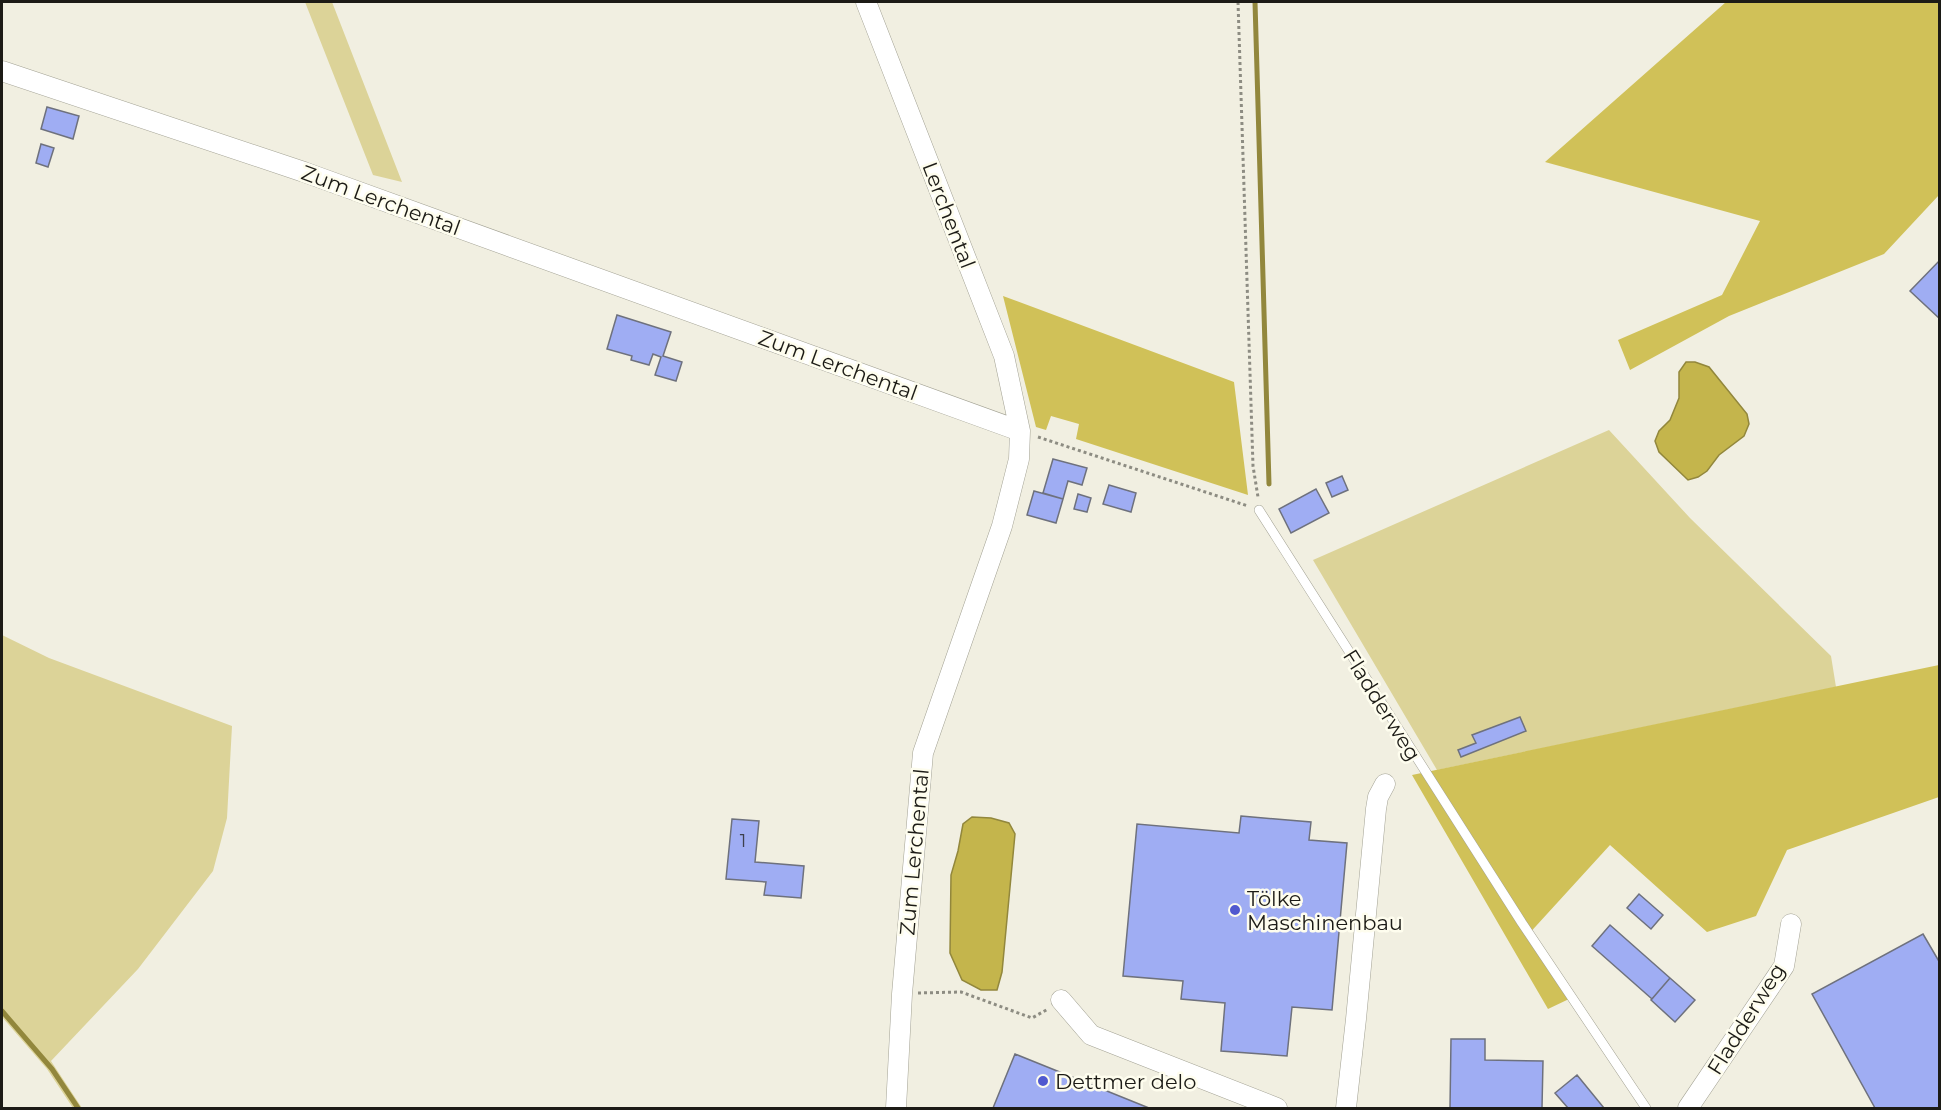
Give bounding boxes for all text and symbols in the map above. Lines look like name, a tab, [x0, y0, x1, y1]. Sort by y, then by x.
street label: Lerchental	[917, 158, 981, 272]
street label: Zum Lerchental	[298, 160, 464, 240]
street label: Zum Lerchental	[755, 325, 921, 405]
street label: Fladderweg	[1338, 645, 1426, 765]
street label: Zum Lerchental	[894, 768, 934, 936]
house number: 1	[740, 830, 746, 852]
place label: Tölke Maschinenbau	[1247, 886, 1403, 935]
marker: Tölke Maschinenbau	[1228, 903, 1242, 917]
street label: Fladderweg	[1702, 959, 1790, 1079]
place label: Dettmer delo	[1055, 1069, 1196, 1094]
marker: Dettmer delo	[1036, 1074, 1050, 1088]

